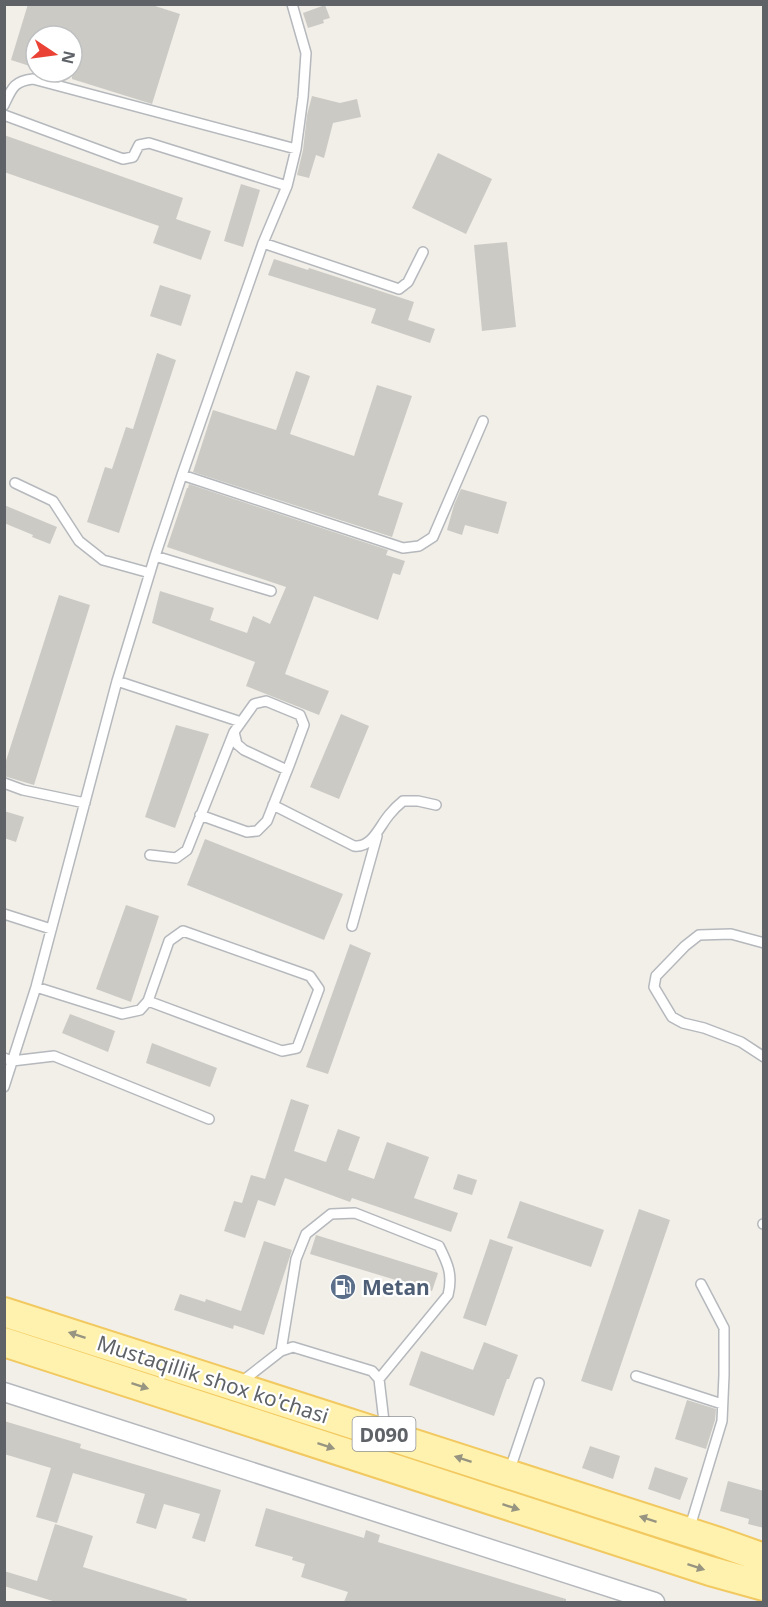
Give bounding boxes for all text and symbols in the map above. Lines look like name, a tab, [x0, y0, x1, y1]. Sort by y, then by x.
north arrow	[24, 24, 84, 84]
text: N	[56, 49, 81, 66]
fuel station icon: Metan	[328, 1272, 358, 1302]
place label: Metan	[362, 1273, 430, 1301]
street label: Mustaqillik shox ko'chasi	[94, 1328, 332, 1430]
one-way arrow	[68, 1330, 86, 1339]
one-way arrow	[131, 1382, 149, 1391]
road number: D090	[352, 1417, 416, 1451]
one-way arrow	[317, 1442, 335, 1452]
one-way arrow	[454, 1454, 472, 1464]
one-way arrow	[502, 1502, 520, 1512]
one-way arrow	[639, 1514, 657, 1523]
one-way arrow	[687, 1563, 705, 1572]

